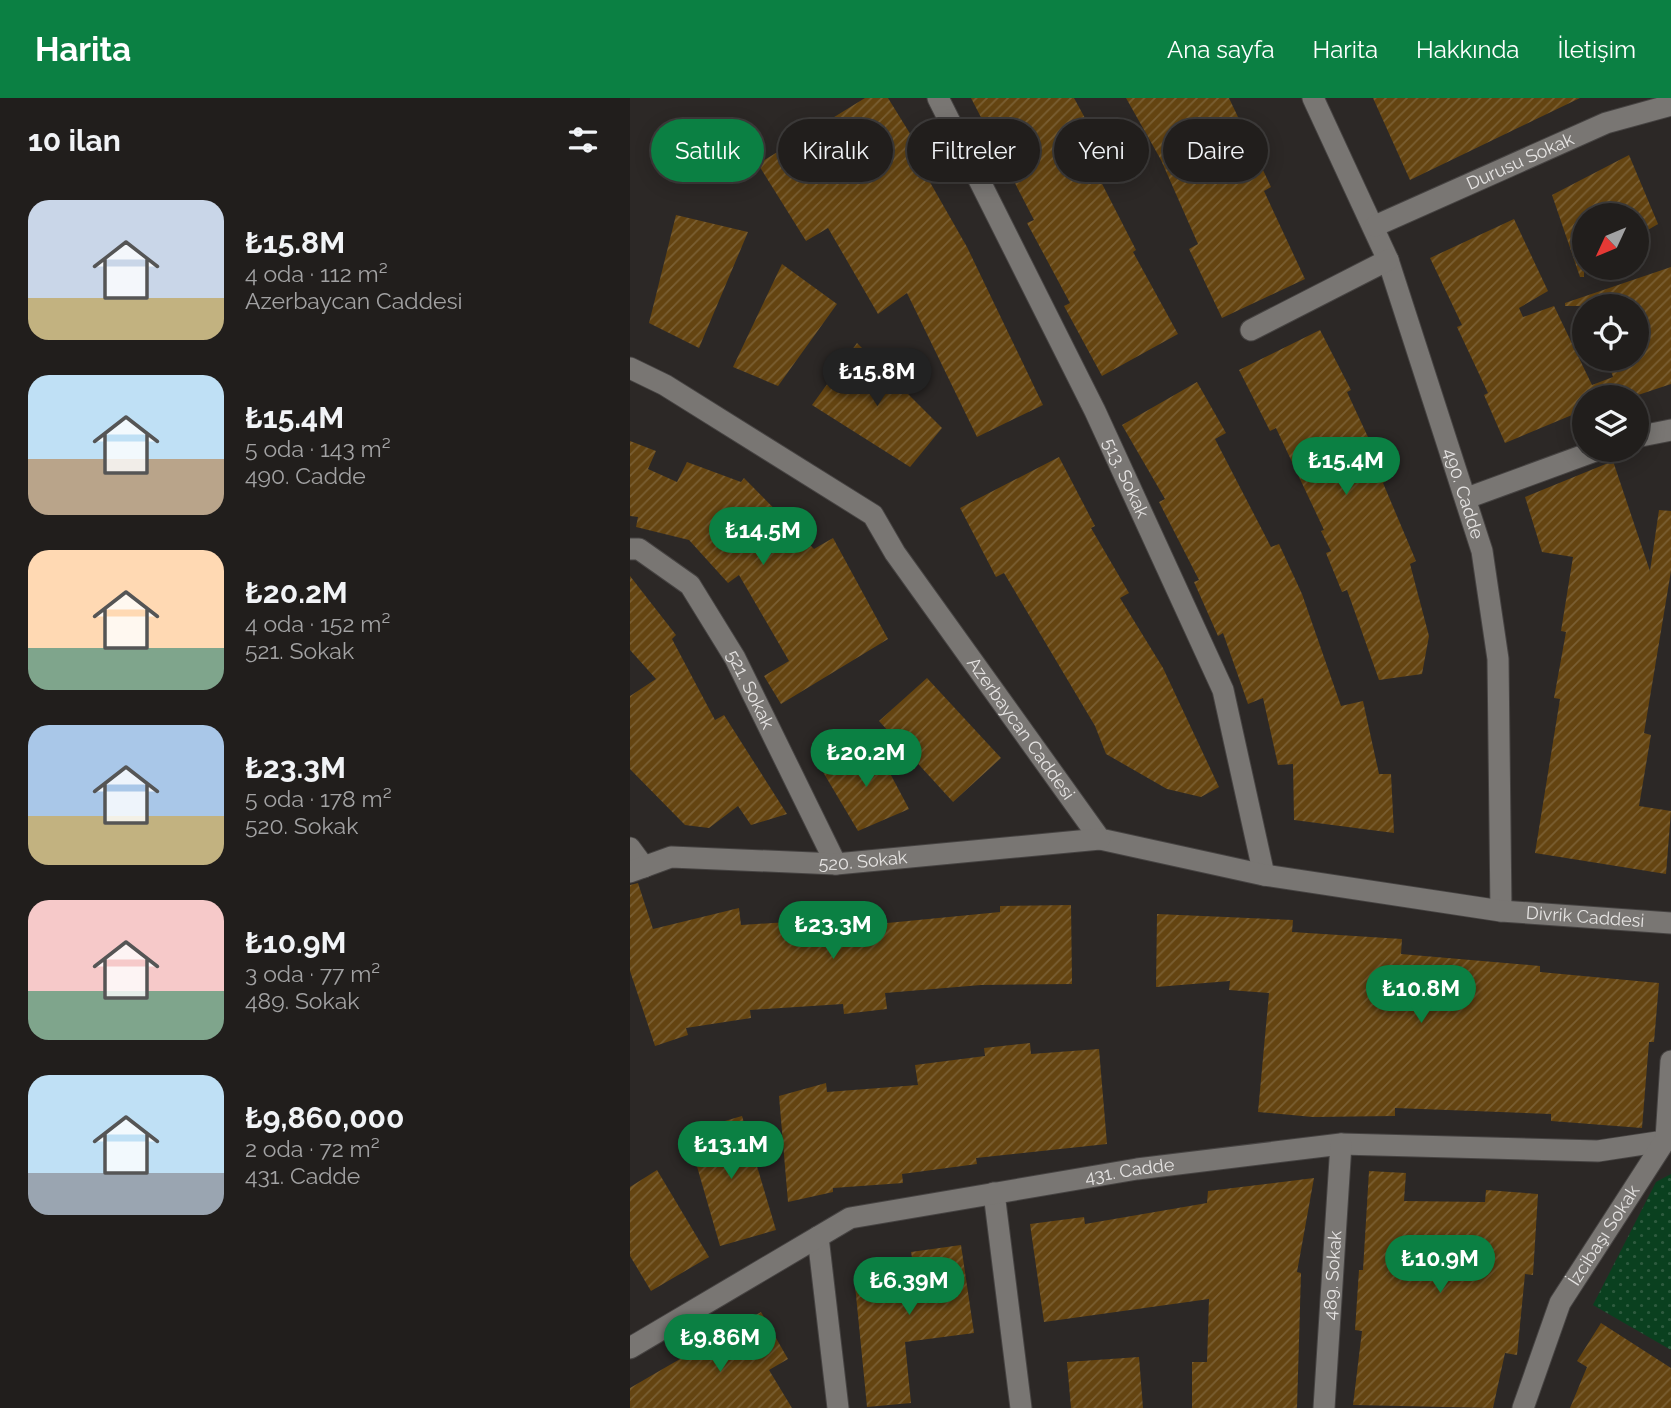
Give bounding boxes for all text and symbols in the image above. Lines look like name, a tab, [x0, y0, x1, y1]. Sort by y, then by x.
text: Harita	[35, 30, 131, 69]
text: Ana sayfa	[1167, 35, 1275, 64]
text: Harita	[1313, 35, 1378, 64]
text: Hakkında	[1416, 35, 1519, 64]
text: İletişim	[1557, 35, 1636, 64]
chip: Satılık	[651, 119, 764, 182]
chip: Kiralık	[778, 119, 893, 182]
chip: Filtreler	[907, 119, 1040, 182]
chip: Yeni	[1054, 119, 1149, 182]
chip: Daire	[1163, 119, 1268, 182]
icon: filters	[564, 121, 602, 159]
text: 10 ilan	[28, 123, 121, 158]
street label: Durusu Sokak	[1463, 128, 1577, 194]
north arrow	[1572, 203, 1648, 280]
map controls	[1572, 203, 1649, 462]
text: ₺15.8M	[245, 225, 345, 260]
icon: home	[84, 228, 168, 312]
text: 4 oda · 112 m²	[245, 260, 388, 287]
text: Azerbaycan Caddesi	[245, 287, 463, 314]
button: locate	[1572, 294, 1649, 371]
pin: ₺15.8M	[820, 348, 934, 408]
text: ₺15.8M	[839, 357, 915, 384]
button: layers	[1572, 385, 1649, 462]
text: ₺15.4M	[245, 400, 344, 435]
icon: home	[84, 403, 168, 487]
text: 5 oda · 143 m²	[245, 435, 391, 462]
street label: 513. Sokak	[1099, 435, 1154, 522]
pin: ₺15.4M	[1289, 438, 1403, 497]
street label: 490. Cadde	[1439, 445, 1489, 542]
text: ₺15.4M	[1308, 446, 1384, 473]
text: 490. Cadde	[245, 462, 366, 489]
pin: ₺14.5M	[706, 508, 820, 567]
text: ₺14.5M	[725, 516, 801, 543]
text: ₺20.2M	[245, 575, 348, 610]
icon: home	[84, 578, 168, 662]
text: 4 oda · 152 m²	[245, 610, 390, 637]
text: 521. Sokak	[245, 637, 354, 664]
street label: 521. Sokak	[722, 645, 779, 732]
street label: Azerbaycan Caddesi	[963, 653, 1079, 804]
pin: ₺20.2M	[809, 730, 923, 789]
text: ₺20.2M	[827, 738, 905, 765]
text: ₺23.3M	[245, 750, 346, 785]
icon: home	[84, 753, 168, 837]
text: 5 oda · 178 m²	[245, 785, 392, 812]
text: 520. Sokak	[245, 812, 358, 839]
street label: 520. Sokak	[818, 846, 909, 874]
pin: ₺23.3M	[776, 902, 890, 961]
street label: Divrik Caddesi	[1525, 902, 1645, 931]
text: ₺23.3M	[794, 910, 872, 937]
text: ₺10.9M	[245, 925, 346, 960]
icon: home	[84, 928, 168, 1012]
text: 3 oda · 77 m²	[245, 960, 380, 987]
pin: ₺10.8M	[1364, 965, 1478, 1025]
text: ₺10.8M	[1382, 974, 1460, 1001]
text: 489. Sokak	[245, 987, 359, 1014]
text: ₺9,860,000	[245, 1100, 404, 1135]
icon: home	[84, 1103, 168, 1187]
pin: ₺13.1M	[674, 1122, 788, 1181]
text: ₺13.1M	[694, 1130, 768, 1157]
text: 2 oda · 72 m²	[245, 1135, 380, 1162]
street label: 431. Cadde	[1083, 1153, 1176, 1188]
text: 431. Cadde	[245, 1162, 360, 1189]
street label: İzcibaşı Sokak	[1563, 1180, 1644, 1289]
street label: 489. Sokak	[1319, 1229, 1345, 1321]
pin: ₺10.9M	[1383, 1236, 1497, 1295]
text: ₺10.9M	[1401, 1244, 1479, 1271]
pin: ₺6.39M	[852, 1258, 966, 1317]
text: ₺6.39M	[869, 1266, 949, 1293]
pin: ₺9.86M	[663, 1314, 777, 1374]
text: ₺9.86M	[680, 1323, 760, 1350]

